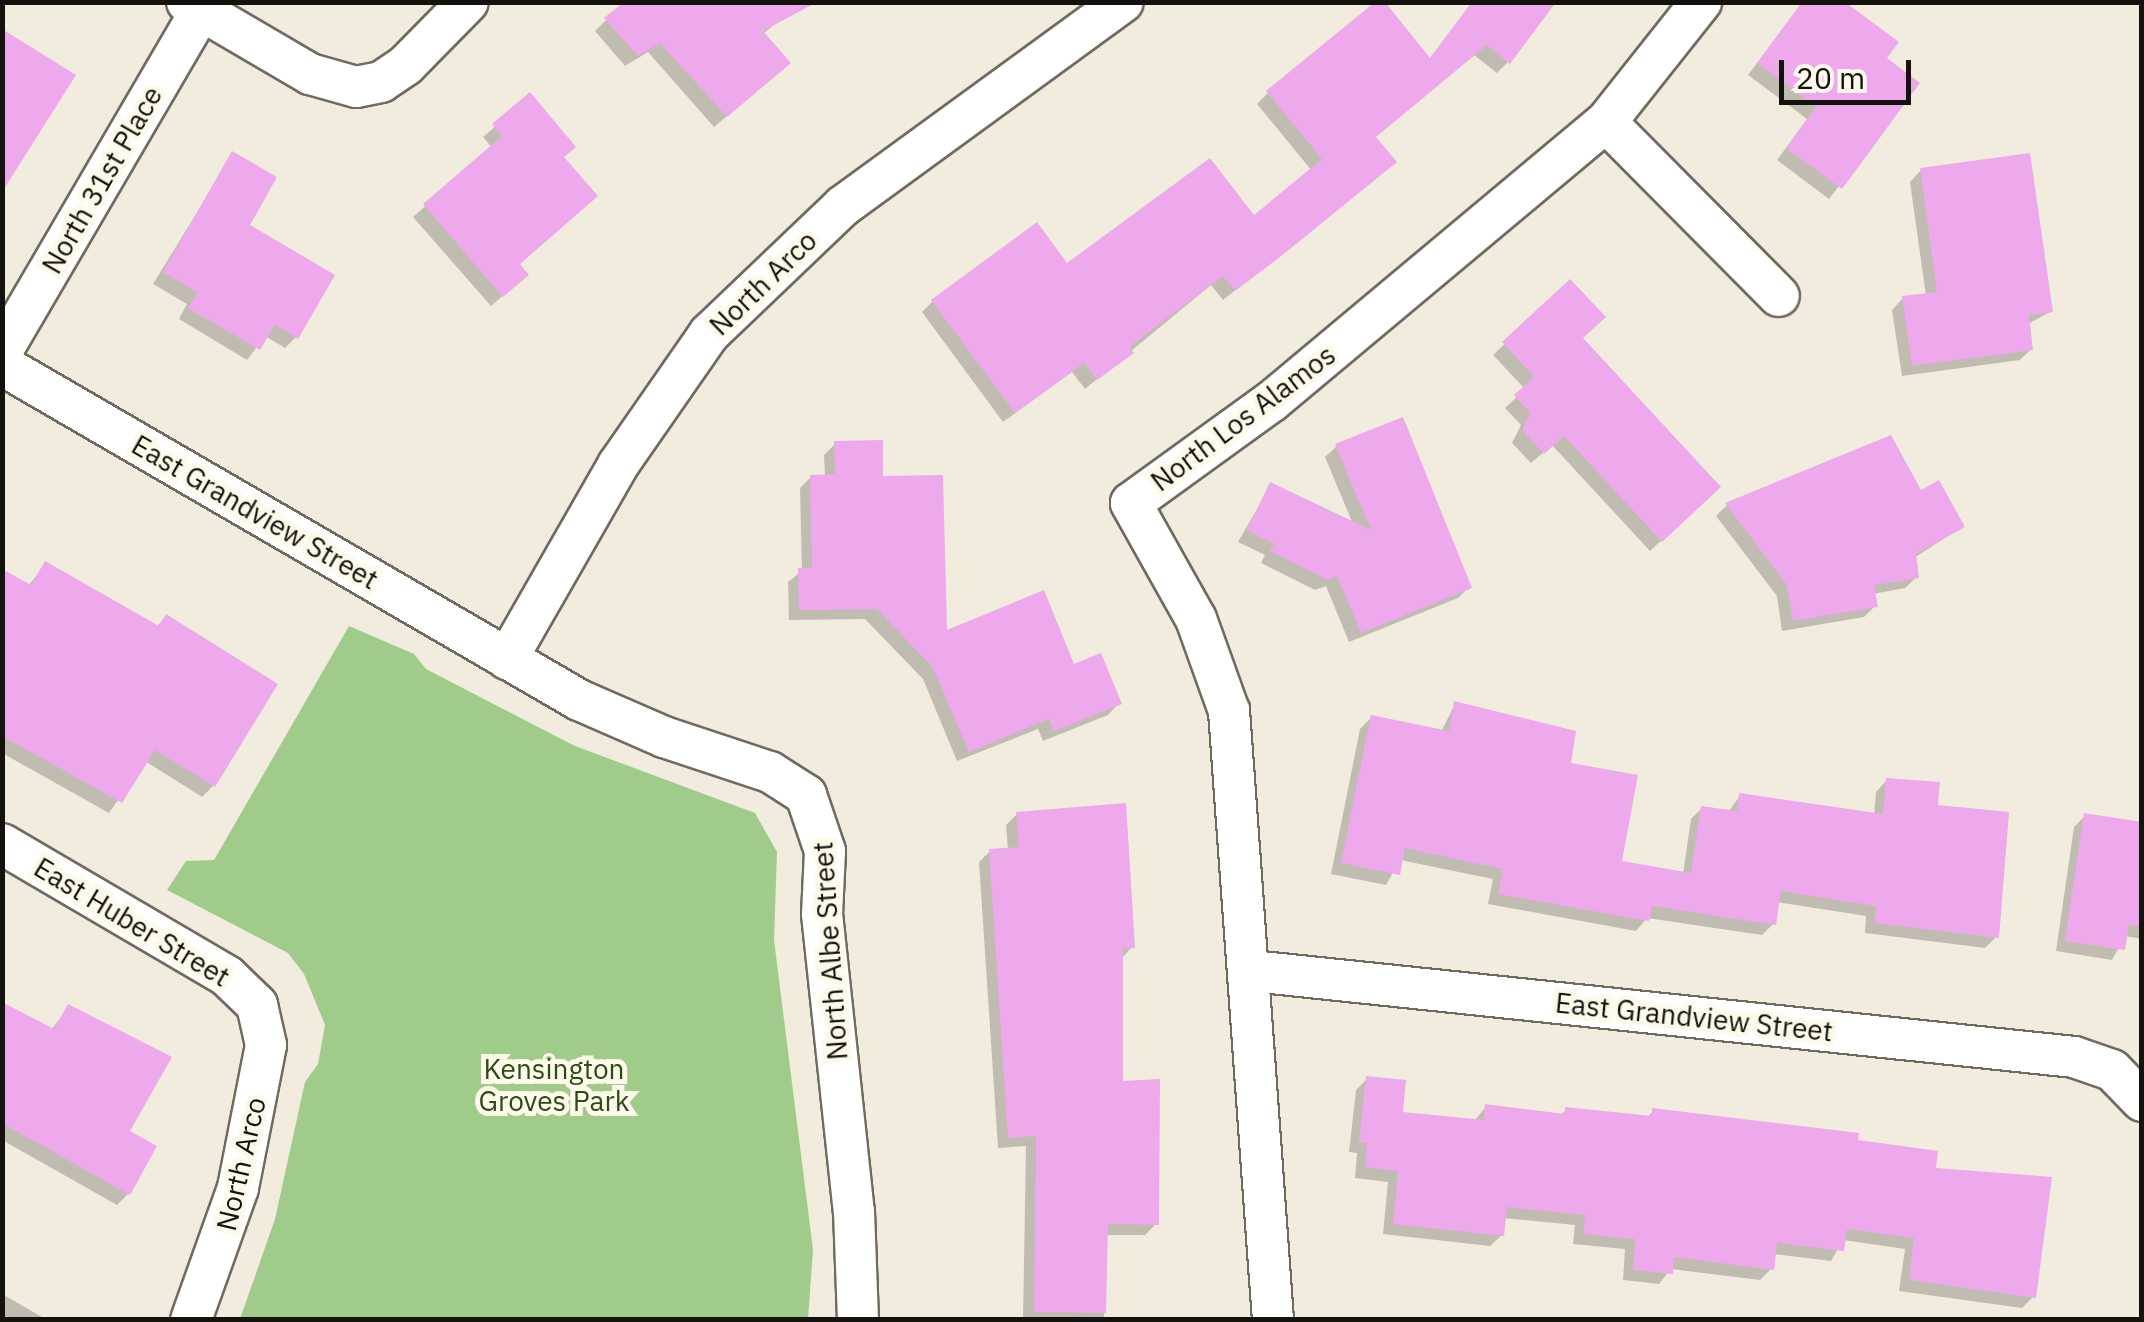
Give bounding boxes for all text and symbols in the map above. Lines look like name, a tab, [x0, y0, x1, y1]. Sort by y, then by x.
scale bar	[1784, 40, 1916, 102]
text: 20 m	[1796, 58, 1865, 97]
street label: North 31st Place	[35, 80, 169, 280]
street label: North Arco	[702, 224, 824, 342]
street label: North Los Alamos	[1144, 338, 1342, 498]
street label: East Grandview Street	[126, 428, 384, 596]
street label: North Albe Street	[806, 841, 854, 1061]
street label: East Huber Street	[28, 850, 236, 994]
street label: East Grandview Street	[1554, 986, 1834, 1048]
park label: Kensington Groves Park	[479, 1052, 629, 1118]
street label: North Arco	[209, 1094, 273, 1234]

